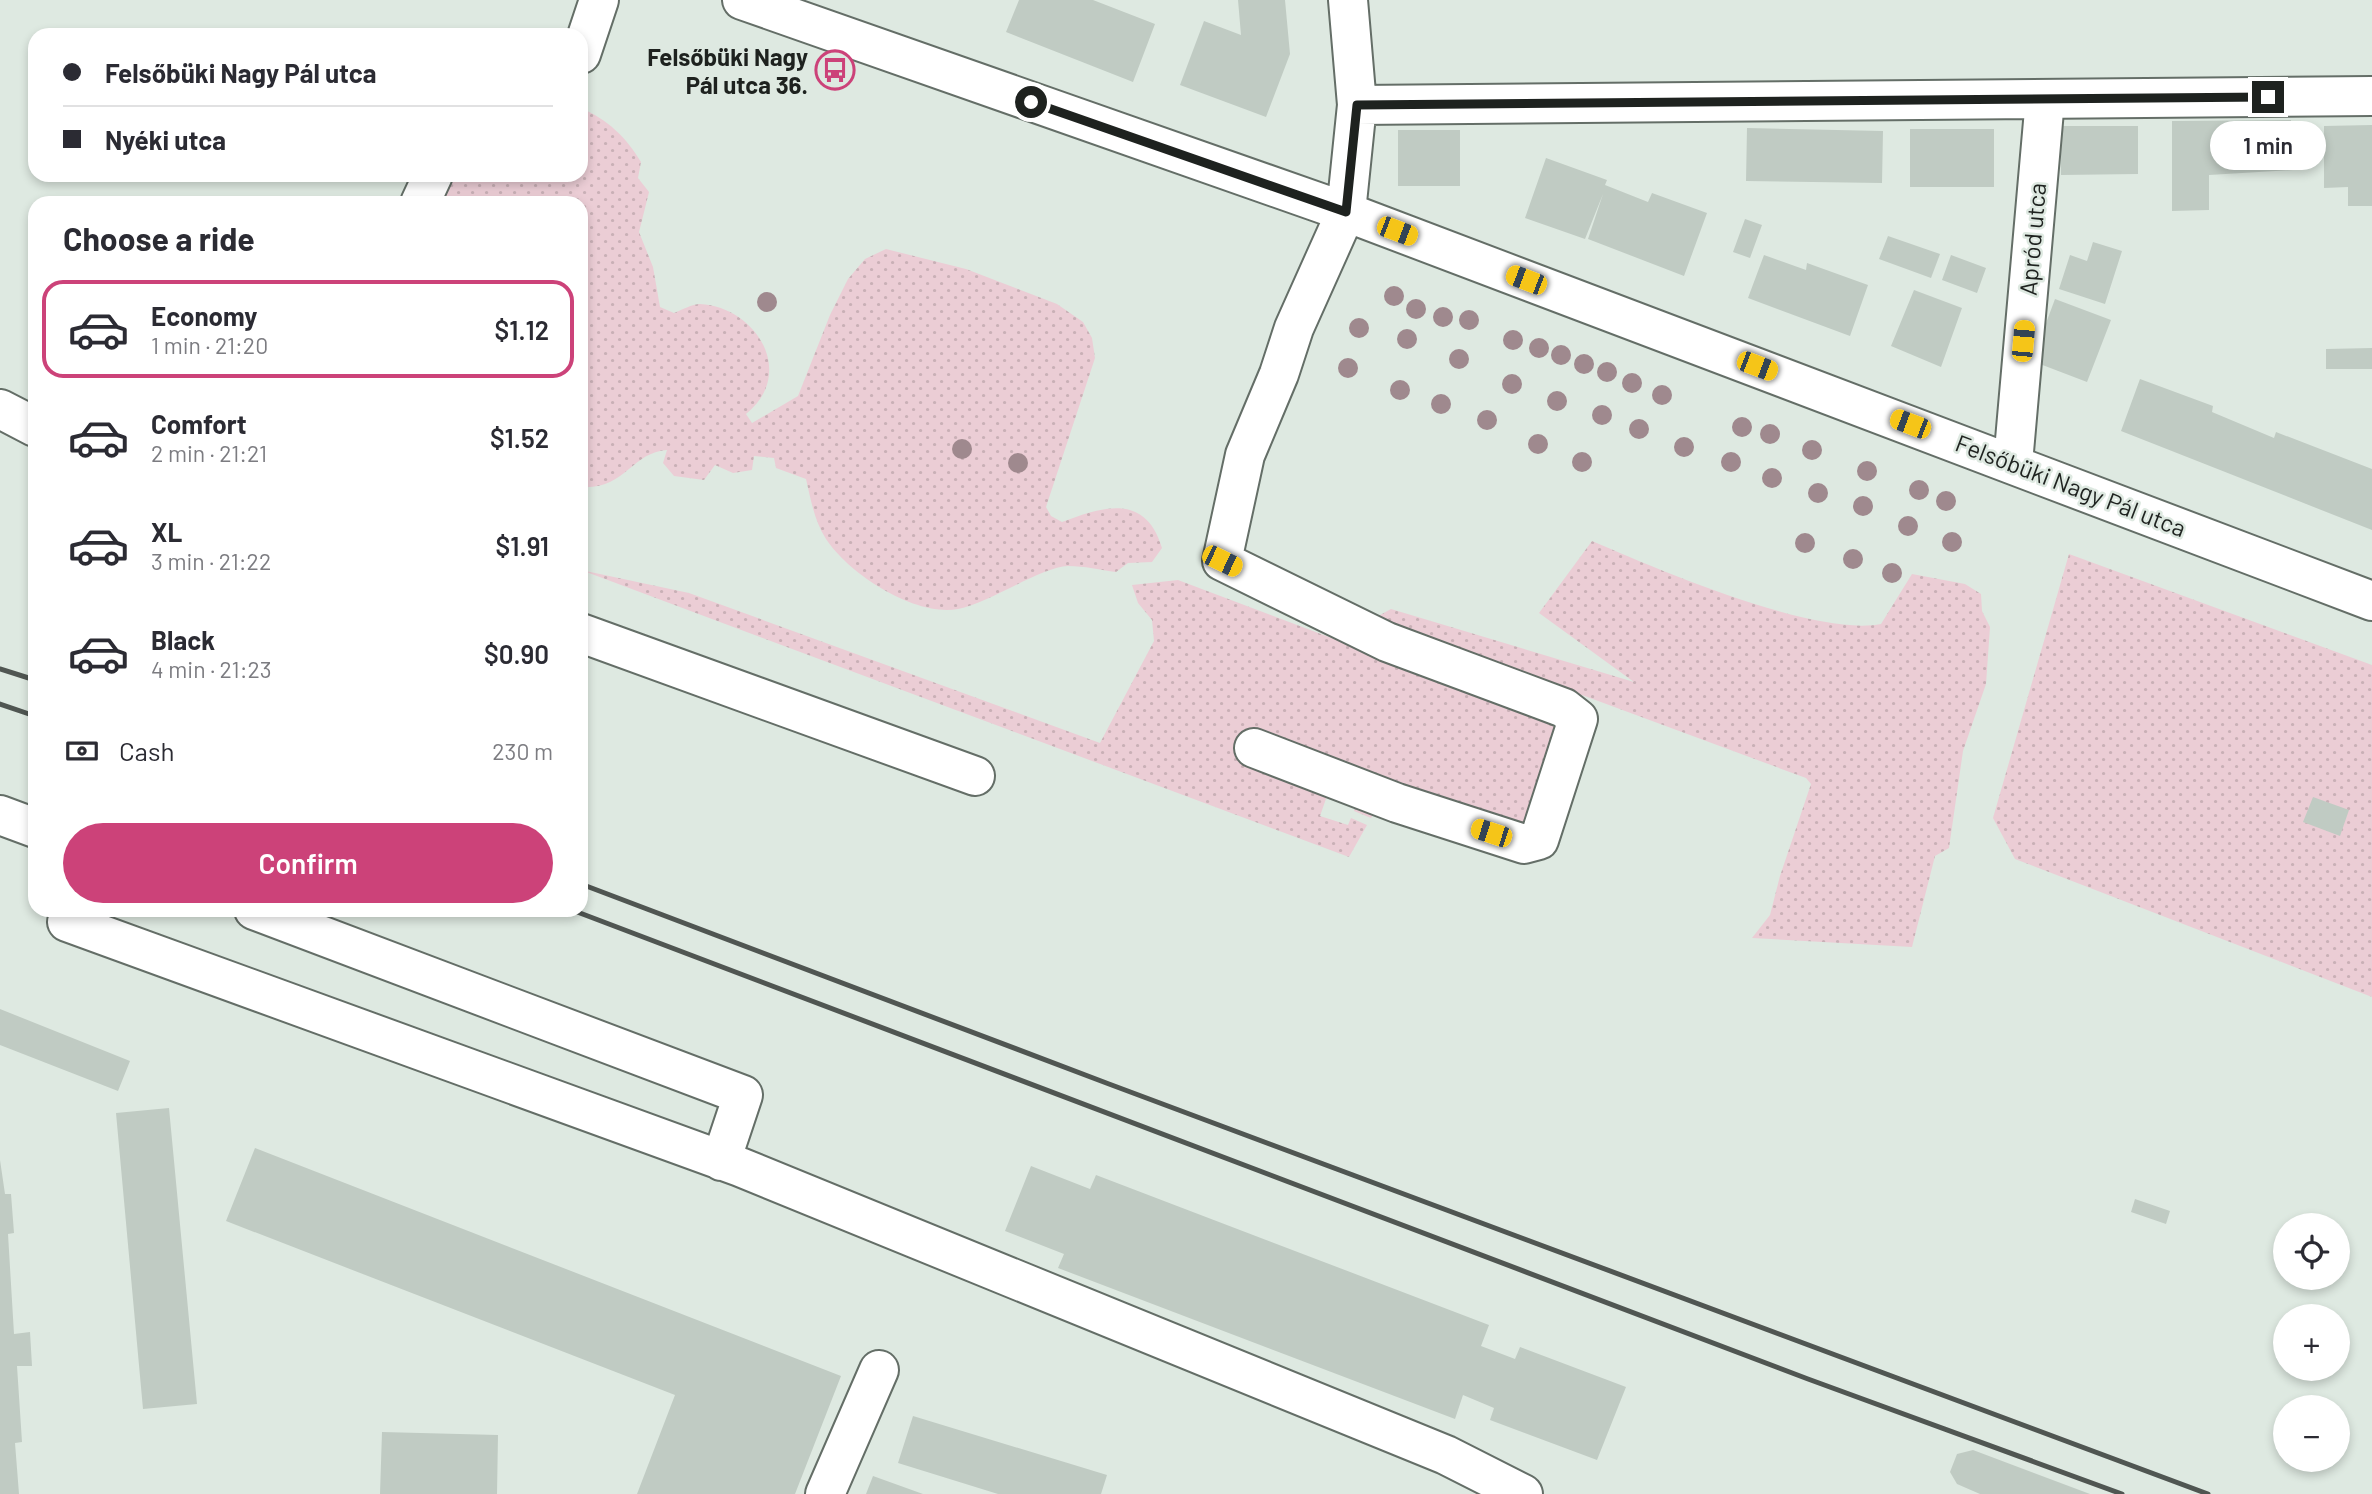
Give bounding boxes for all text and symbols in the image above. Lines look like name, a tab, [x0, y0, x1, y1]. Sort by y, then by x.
place label: Felsőbüki Nagy Pál utca 36.	[647, 42, 808, 99]
bus stop icon: Felsőbüki Nagy Pál utca 36.	[814, 49, 856, 91]
text: Felsőbüki Nagy Pál utca	[105, 57, 377, 88]
route end	[2252, 81, 2284, 113]
route start	[1015, 86, 1047, 118]
callout: 1 min	[2210, 122, 2326, 170]
text: Nyéki utca	[105, 124, 226, 155]
text: 1 min	[2243, 131, 2293, 159]
street label: Apród utca	[2013, 181, 2051, 297]
car	[1374, 214, 1421, 248]
text: Choose a ride	[63, 219, 255, 257]
car	[1503, 263, 1550, 297]
icon: car	[67, 298, 130, 361]
text: Economy	[151, 300, 257, 331]
text: $1.12	[494, 314, 549, 345]
car	[2011, 319, 2036, 363]
text: 1 min · 21:20	[151, 331, 268, 359]
car	[1734, 349, 1781, 383]
icon: car	[67, 406, 130, 469]
car	[1887, 407, 1934, 441]
text: Comfort	[151, 408, 247, 439]
text: $1.52	[490, 422, 549, 453]
street label: Felsőbüki Nagy Pál utca	[1952, 428, 2190, 542]
text: 2 min · 21:21	[151, 439, 267, 467]
icon: car	[67, 514, 130, 577]
text: XL	[151, 516, 182, 547]
text: $1.91	[496, 530, 549, 561]
car	[1199, 542, 1246, 580]
text: 3 min · 21:22	[151, 547, 271, 575]
icon: car	[67, 622, 130, 685]
text: Black	[151, 624, 215, 655]
text: $0.90	[484, 638, 549, 669]
text: 4 min · 21:23	[151, 655, 271, 683]
icon: cash	[63, 732, 101, 770]
text: Cash	[119, 735, 174, 766]
text: 230 m	[492, 737, 553, 765]
car	[1468, 817, 1515, 849]
button: Confirm	[63, 823, 553, 903]
map controls	[2273, 1213, 2350, 1472]
button: locate	[2273, 1213, 2350, 1290]
button: +	[2273, 1304, 2350, 1381]
button: −	[2273, 1395, 2350, 1472]

